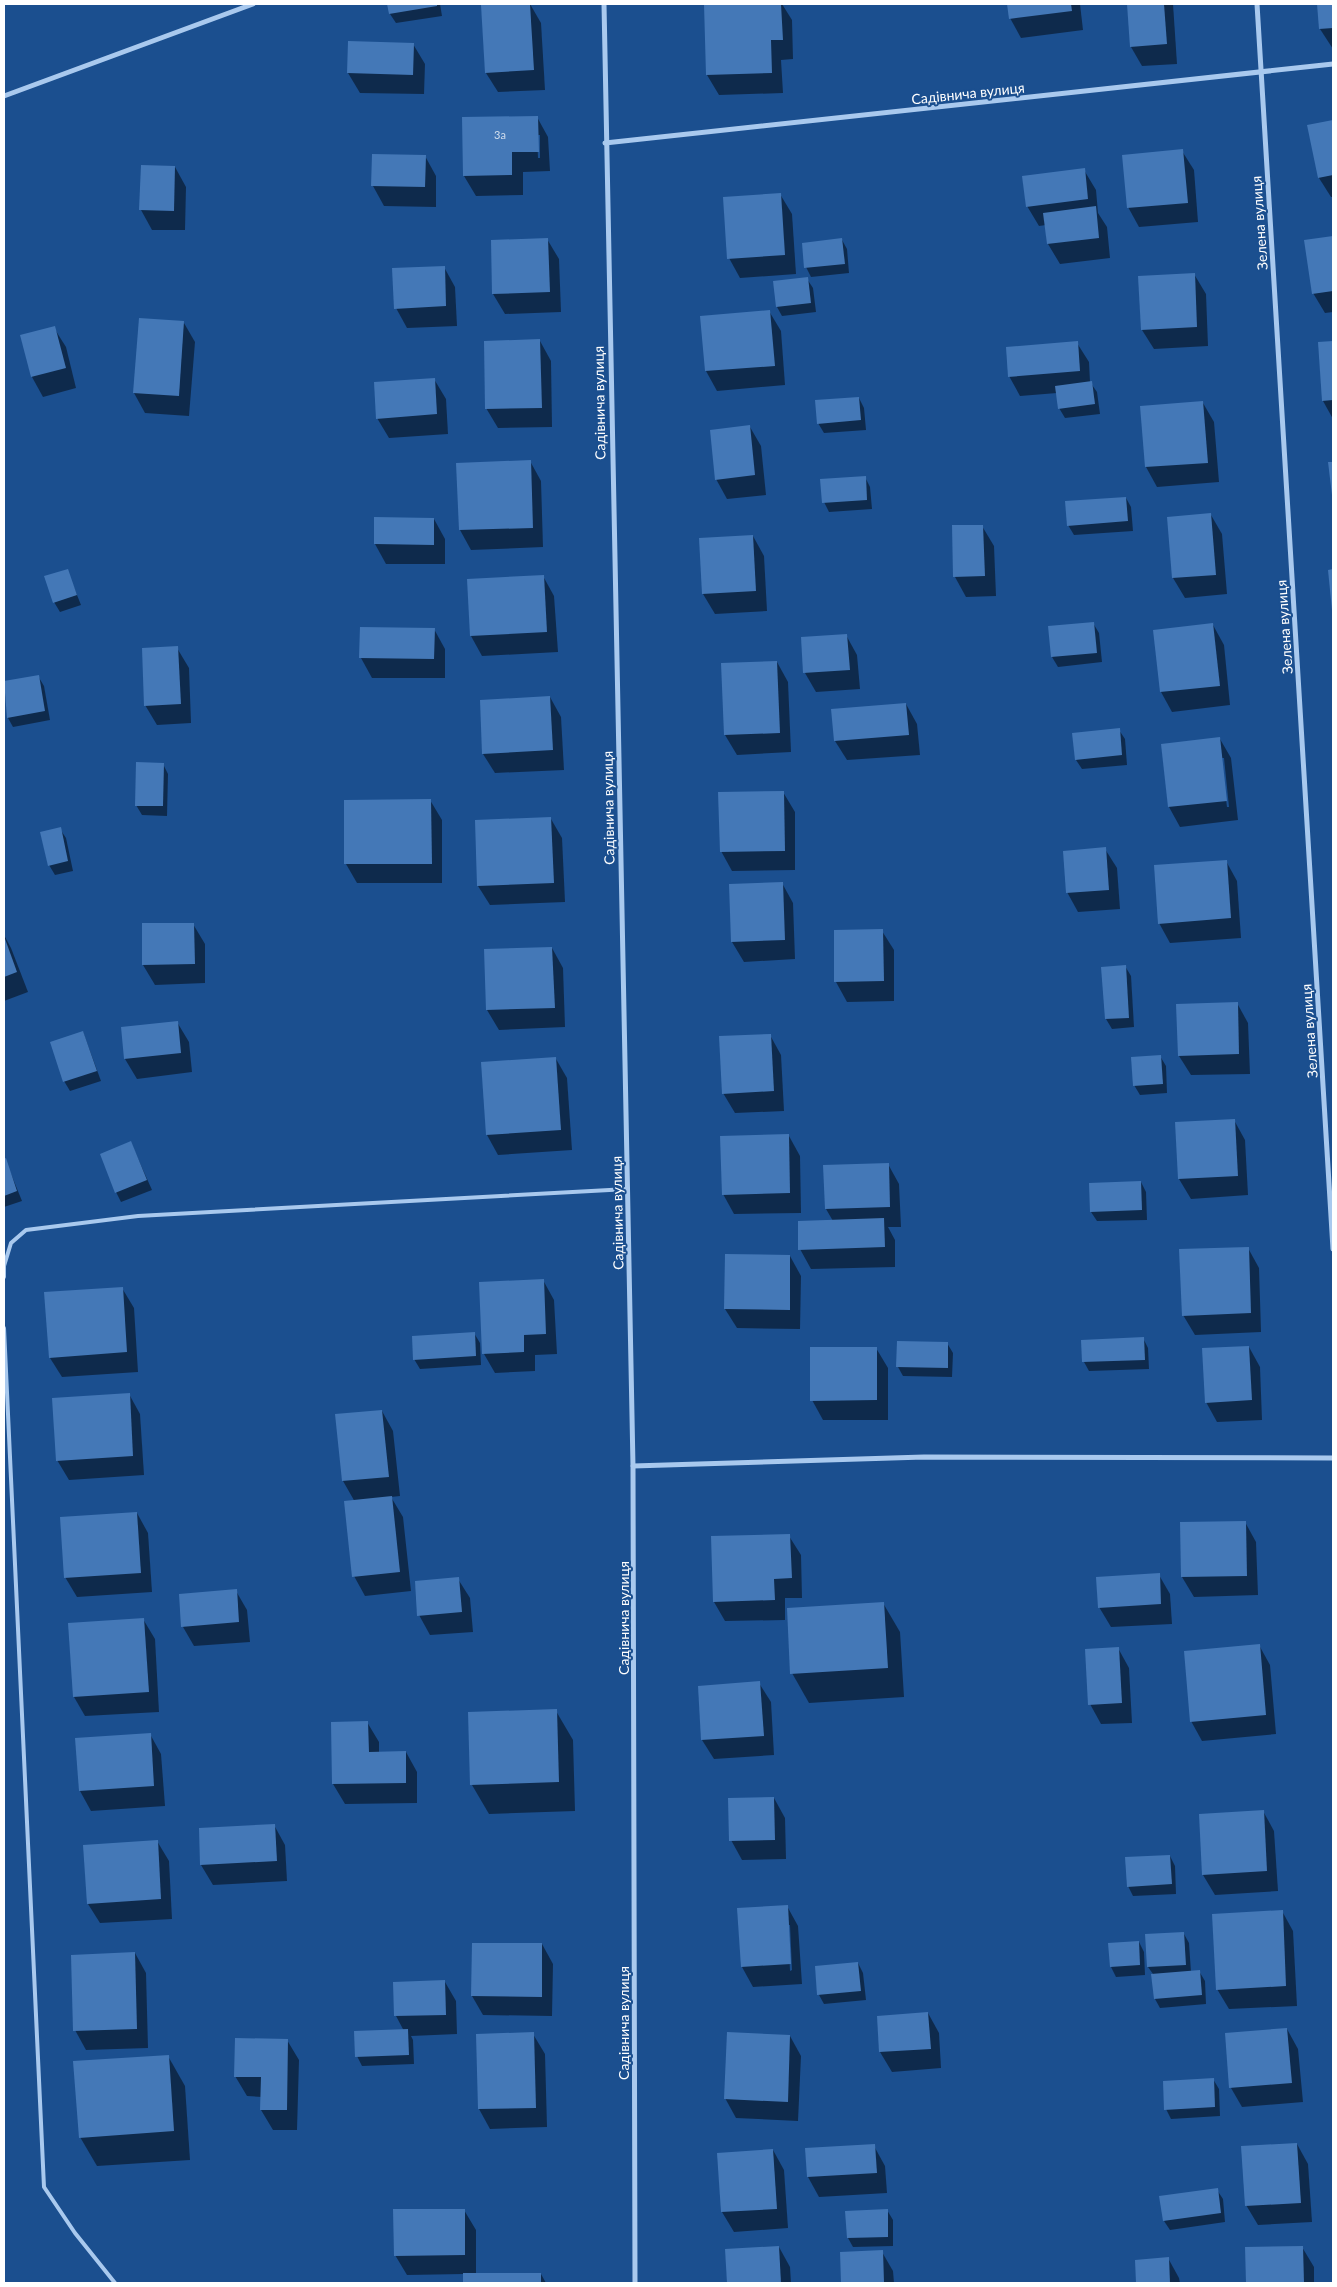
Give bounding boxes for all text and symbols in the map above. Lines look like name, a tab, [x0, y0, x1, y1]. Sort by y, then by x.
street label: Садівнича вулиця	[910, 79, 1026, 107]
house number: 3а	[494, 128, 506, 141]
street label: Зелена вулиця	[1247, 175, 1271, 271]
street label: Садівнича вулиця	[590, 346, 608, 460]
street label: Зелена вулиця	[1272, 579, 1296, 675]
street label: Садівнича вулиця	[599, 751, 617, 865]
street label: Зелена вулиця	[1297, 983, 1321, 1079]
street label: Садівнича вулиця	[608, 1156, 626, 1270]
street label: Садівнича вулиця	[615, 1561, 632, 1675]
street label: Садівнича вулиця	[615, 1966, 632, 2080]

